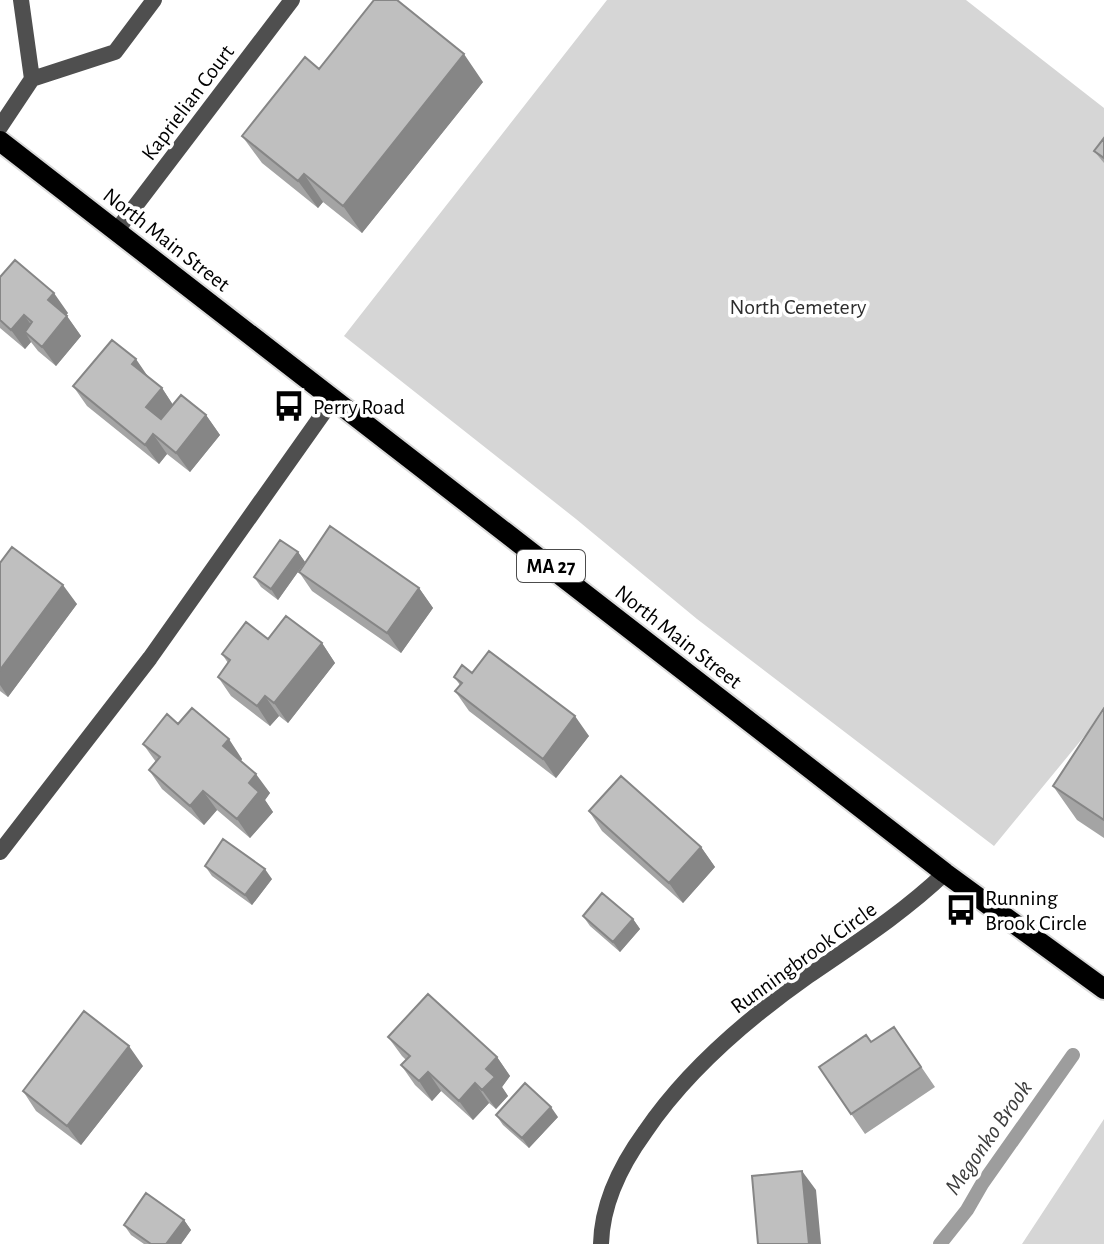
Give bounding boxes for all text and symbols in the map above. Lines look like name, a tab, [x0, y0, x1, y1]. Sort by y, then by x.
street label: Kaprielian Court	[137, 41, 238, 164]
street label: North Main Street	[99, 184, 234, 296]
park label: North Cemetery	[730, 296, 867, 318]
bus stop icon: Perry Road	[272, 389, 306, 423]
place label: Perry Road	[313, 396, 405, 418]
road number: MA 27	[517, 550, 585, 582]
street label: North Main Street	[611, 581, 746, 693]
place label: Running Brook Circle	[985, 887, 1087, 934]
bus stop icon: Running Brook Circle	[944, 893, 978, 927]
street label: Runningbrook Circle	[727, 898, 880, 1018]
water label: Megonko Brook	[941, 1076, 1037, 1199]

